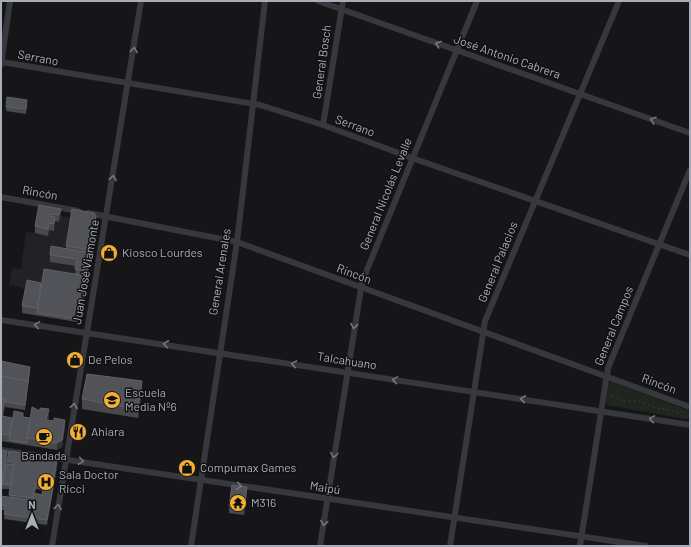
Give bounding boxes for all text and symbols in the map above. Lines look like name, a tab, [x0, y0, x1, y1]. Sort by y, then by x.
street label: General Bosch	[309, 24, 333, 100]
street label: José Antonio Cabrera	[452, 31, 563, 81]
one-way arrow	[435, 41, 442, 49]
street label: Serrano	[17, 47, 60, 67]
one-way arrow	[129, 47, 137, 53]
street label: Serrano	[334, 111, 377, 139]
one-way arrow	[650, 116, 657, 125]
street label: General Nicolás Levalle	[356, 135, 414, 252]
one-way arrow	[108, 175, 117, 181]
street label: Rincón	[21, 182, 59, 202]
street label: Juan José Viamonte	[69, 218, 101, 325]
street label: General Palacios	[474, 219, 520, 304]
street label: General Arenales	[205, 227, 233, 316]
shop icon: Kiosco Lourdes	[99, 243, 119, 263]
place label: Kiosco Lourdes	[122, 245, 203, 259]
street label: Rincón	[335, 260, 374, 286]
street label: General Campos	[591, 284, 635, 367]
one-way arrow	[34, 321, 40, 330]
one-way arrow	[350, 323, 359, 329]
one-way arrow	[163, 340, 169, 349]
street label: Talcahuano	[316, 348, 378, 372]
shop icon: De Pelos	[65, 350, 85, 370]
place label: De Pelos	[88, 352, 133, 366]
one-way arrow	[291, 360, 297, 369]
street label: Rincón	[640, 370, 679, 396]
one-way arrow	[391, 376, 398, 385]
place label: Escuela Media Nº6	[125, 385, 177, 413]
school or university icon: Escuela Media Nº6	[102, 390, 122, 410]
one-way arrow	[520, 395, 526, 404]
one-way arrow	[69, 403, 78, 409]
one-way arrow	[648, 415, 655, 424]
restaurant icon: Ahiara	[68, 422, 88, 442]
place label: Ahiara	[91, 424, 124, 438]
cafe icon: Bandada	[34, 427, 54, 447]
place label: Bandada	[21, 448, 67, 462]
one-way arrow	[330, 452, 339, 458]
one-way arrow	[78, 456, 84, 465]
shop icon: Compumax Games	[177, 458, 197, 478]
place label: Compumax Games	[200, 460, 297, 474]
place label: Sala Doctor Ricci	[59, 467, 119, 495]
hospital icon: Sala Doctor Ricci	[36, 472, 56, 492]
street label: Maipú	[309, 478, 341, 496]
one-way arrow	[236, 481, 242, 490]
temple icon: M316	[228, 493, 248, 513]
north arrow	[12, 495, 52, 535]
place label: M316	[251, 495, 276, 509]
text: N	[28, 498, 36, 511]
one-way arrow	[53, 504, 62, 511]
one-way arrow	[320, 520, 329, 526]

